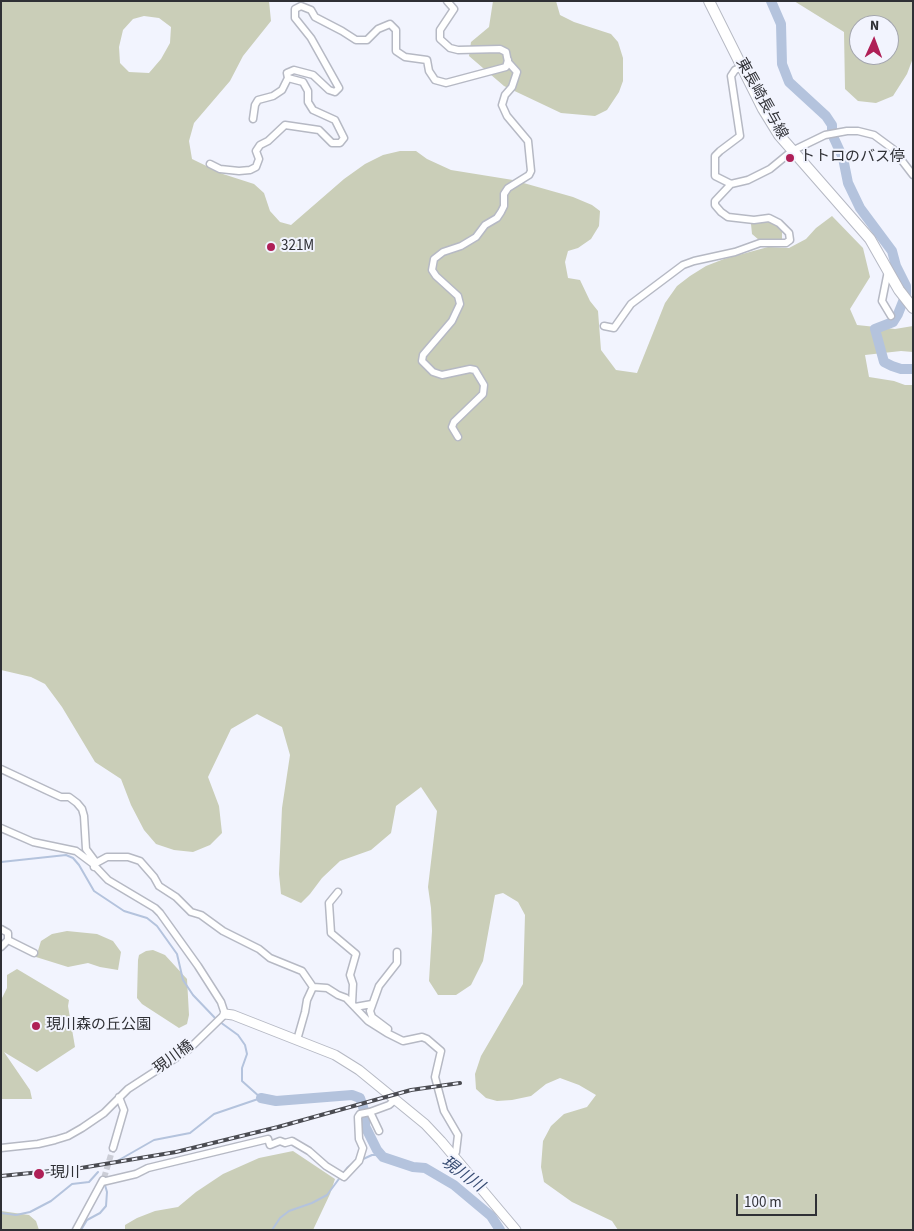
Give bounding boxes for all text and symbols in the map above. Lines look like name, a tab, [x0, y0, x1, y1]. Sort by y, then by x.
north arrow	[849, 15, 899, 65]
text: N	[869, 16, 879, 36]
street label: 東長崎長与線	[731, 55, 791, 143]
place label: トトロのバス停	[800, 149, 905, 167]
marker: トトロのバス停	[784, 152, 796, 164]
place label: 321M	[281, 238, 314, 256]
marker: 321M	[265, 241, 277, 253]
place label: 現川森の丘公園	[46, 1017, 151, 1035]
marker: 現川森の丘公園	[30, 1020, 42, 1032]
street label: 現川橋	[151, 1037, 197, 1079]
water label: 現川川	[437, 1153, 487, 1197]
place label: 現川	[50, 1165, 80, 1183]
marker: 現川	[32, 1167, 46, 1181]
scale bar	[739, 1184, 820, 1216]
text: 100 m	[744, 1192, 782, 1213]

